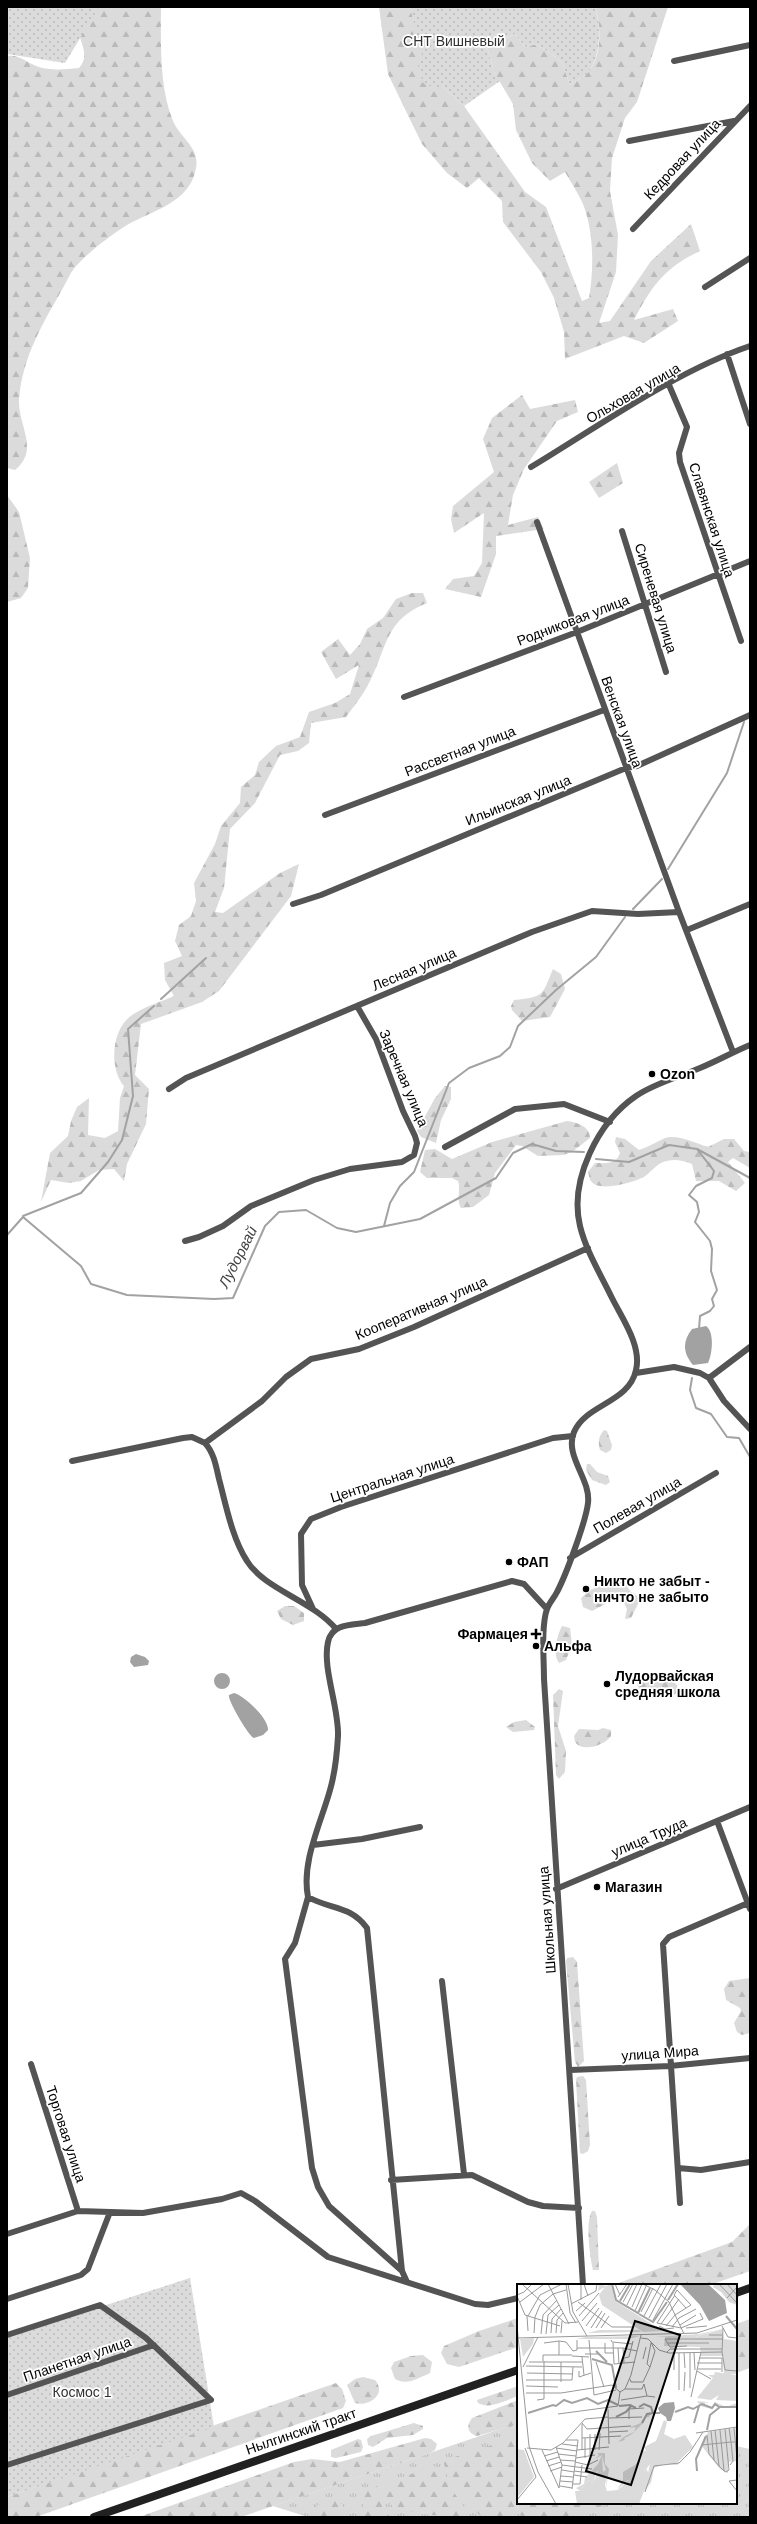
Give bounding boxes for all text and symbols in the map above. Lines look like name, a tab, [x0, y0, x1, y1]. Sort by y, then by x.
park label: СНТ Вишневый	[403, 33, 505, 49]
street label: Кедровая улица	[641, 115, 724, 203]
street label: Ольховая улица	[583, 360, 683, 426]
street label: Славянская улица	[686, 461, 738, 580]
street label: Сиреневая улица	[632, 541, 680, 655]
street label: Родниковая улица	[515, 591, 632, 649]
street label: Венская улица	[598, 674, 646, 770]
street label: Рассветная улица	[402, 722, 518, 779]
street label: Ильинская улица	[463, 771, 573, 828]
street label: Лесная улица	[370, 944, 458, 994]
street label: Заречная улица	[376, 1027, 432, 1129]
place label: Ozon	[660, 1066, 695, 1082]
marker: Ozon	[647, 1069, 657, 1079]
water label: Лудорвай	[214, 1223, 261, 1291]
street label: Кооперативная улица	[353, 1273, 489, 1343]
street label: Центральная улица	[328, 1450, 456, 1506]
street label: Полевая улица	[590, 1473, 684, 1537]
place label: ФАП	[517, 1554, 549, 1570]
marker: ФАП	[504, 1557, 514, 1567]
place label: Никто не забыт - ничто не забыто	[594, 1573, 710, 1605]
marker: Никто не забыт - ничто не забыто	[581, 1584, 591, 1594]
place label: Фармацея	[457, 1626, 528, 1642]
marker: Фармацея	[531, 1629, 541, 1639]
place label: Альфа	[544, 1638, 592, 1654]
marker: Альфа	[531, 1641, 541, 1651]
place label: Лудорвайская средняя школа	[615, 1668, 720, 1700]
marker: Лудорвайская средняя школа	[602, 1679, 612, 1689]
street label: улица Труда	[609, 1814, 689, 1860]
street label: Школьная улица	[535, 1866, 559, 1974]
place label: Магазин	[605, 1879, 662, 1895]
marker: Магазин	[592, 1882, 602, 1892]
street label: улица Мира	[621, 2042, 699, 2064]
street label: Торговая улица	[43, 2084, 89, 2185]
inset map	[517, 2284, 737, 2504]
street label: Планетная улица	[21, 2333, 133, 2385]
park label: Космос 1	[52, 2384, 112, 2400]
street label: Нылгинский тракт	[243, 2404, 359, 2458]

